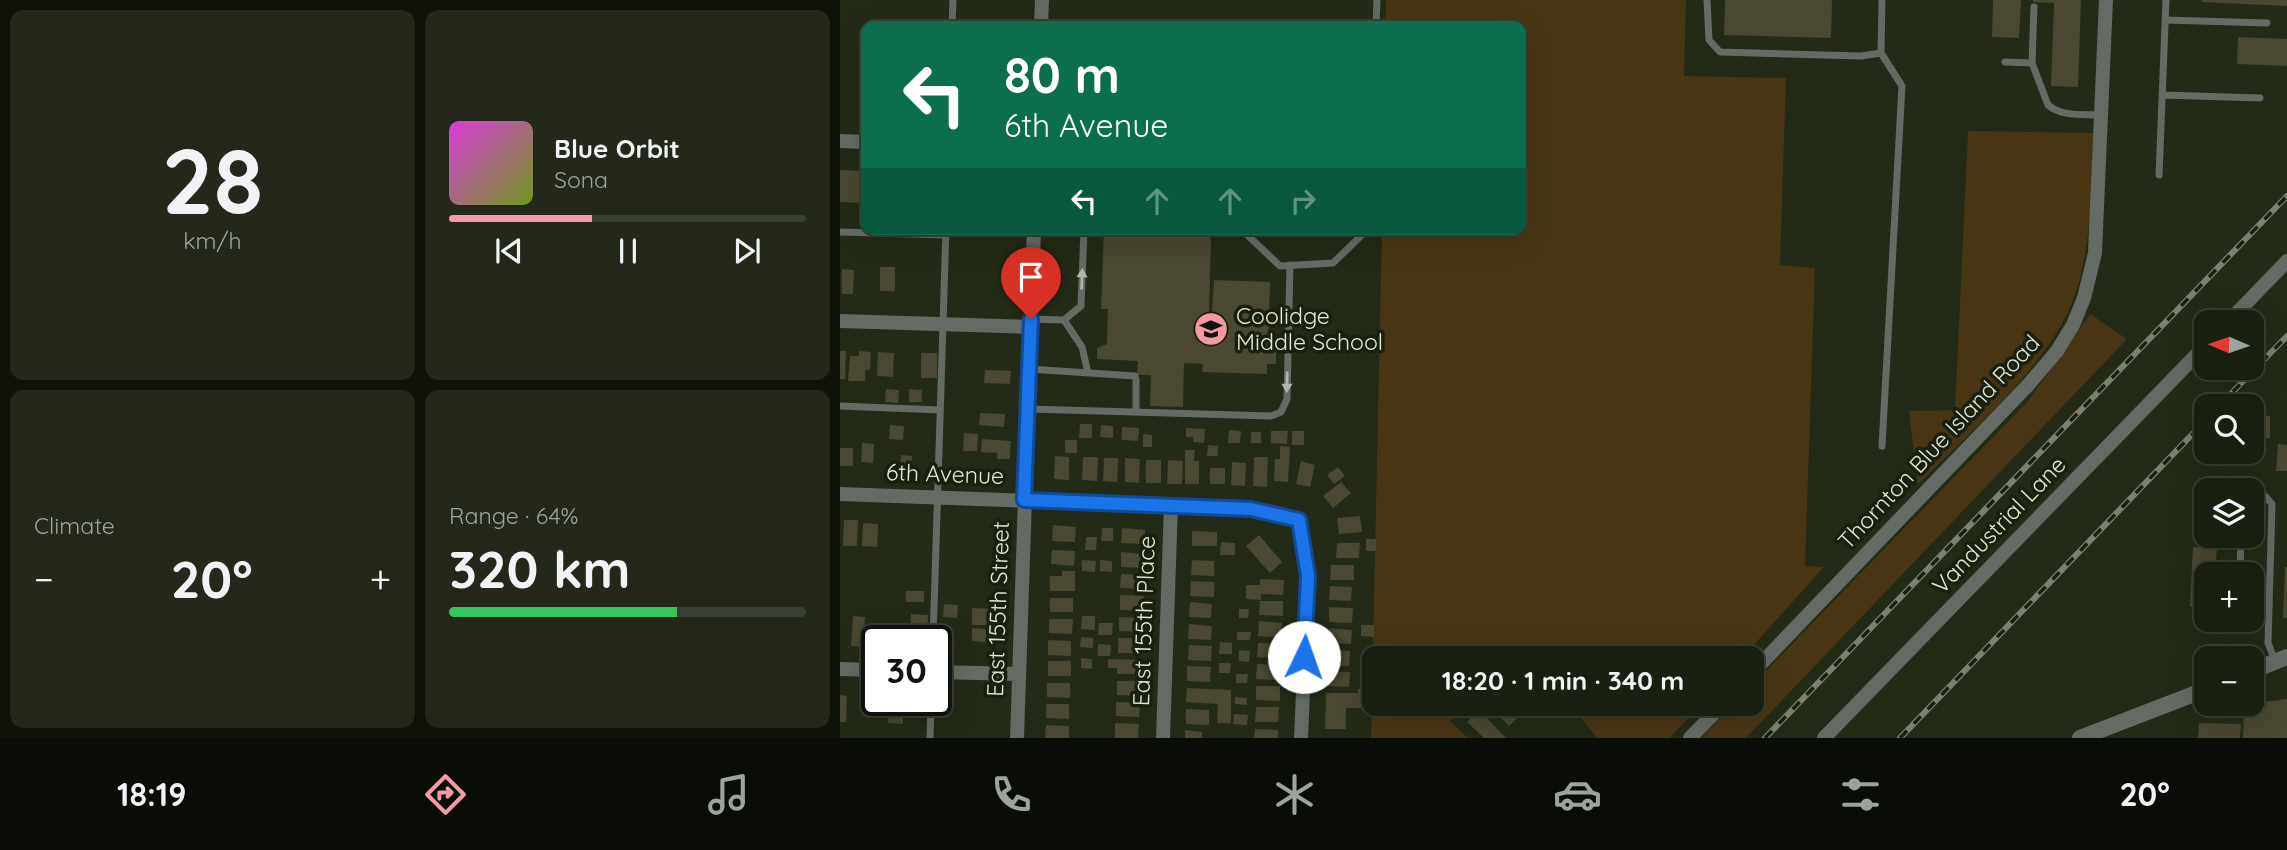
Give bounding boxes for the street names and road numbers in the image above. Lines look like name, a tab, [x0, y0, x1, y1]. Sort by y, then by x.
street label: Thornton Blue Island Road	[1832, 328, 2046, 555]
street label: Vandustrial Lane	[1926, 450, 2072, 599]
street label: 6th Avenue	[885, 457, 1005, 490]
street label: East 155th Street	[980, 521, 1015, 697]
street label: East 155th Place	[1126, 535, 1161, 707]

